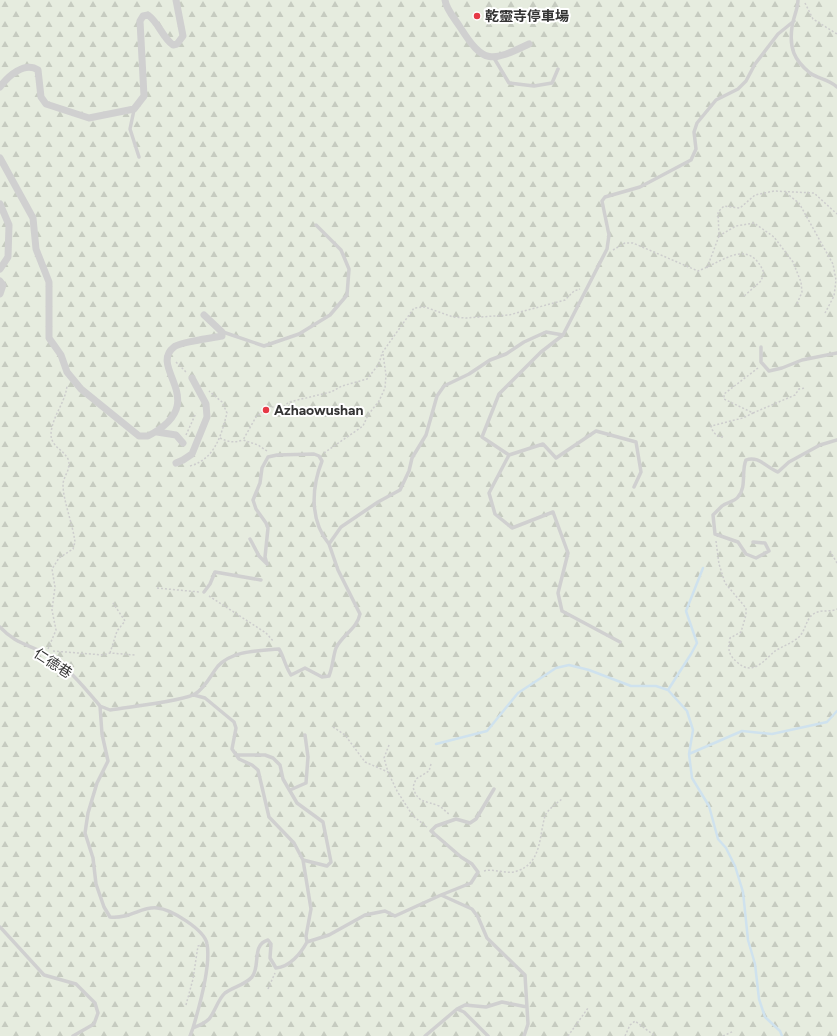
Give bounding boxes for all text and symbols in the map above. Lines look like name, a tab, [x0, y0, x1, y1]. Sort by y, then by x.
place label: 乾靈寺停車場	[485, 8, 569, 25]
marker: 乾靈寺停車場	[472, 11, 482, 21]
place label: Azhaowushan	[274, 402, 364, 419]
marker: Azhaowushan	[261, 405, 271, 415]
street label: 仁德巷	[30, 645, 75, 682]

